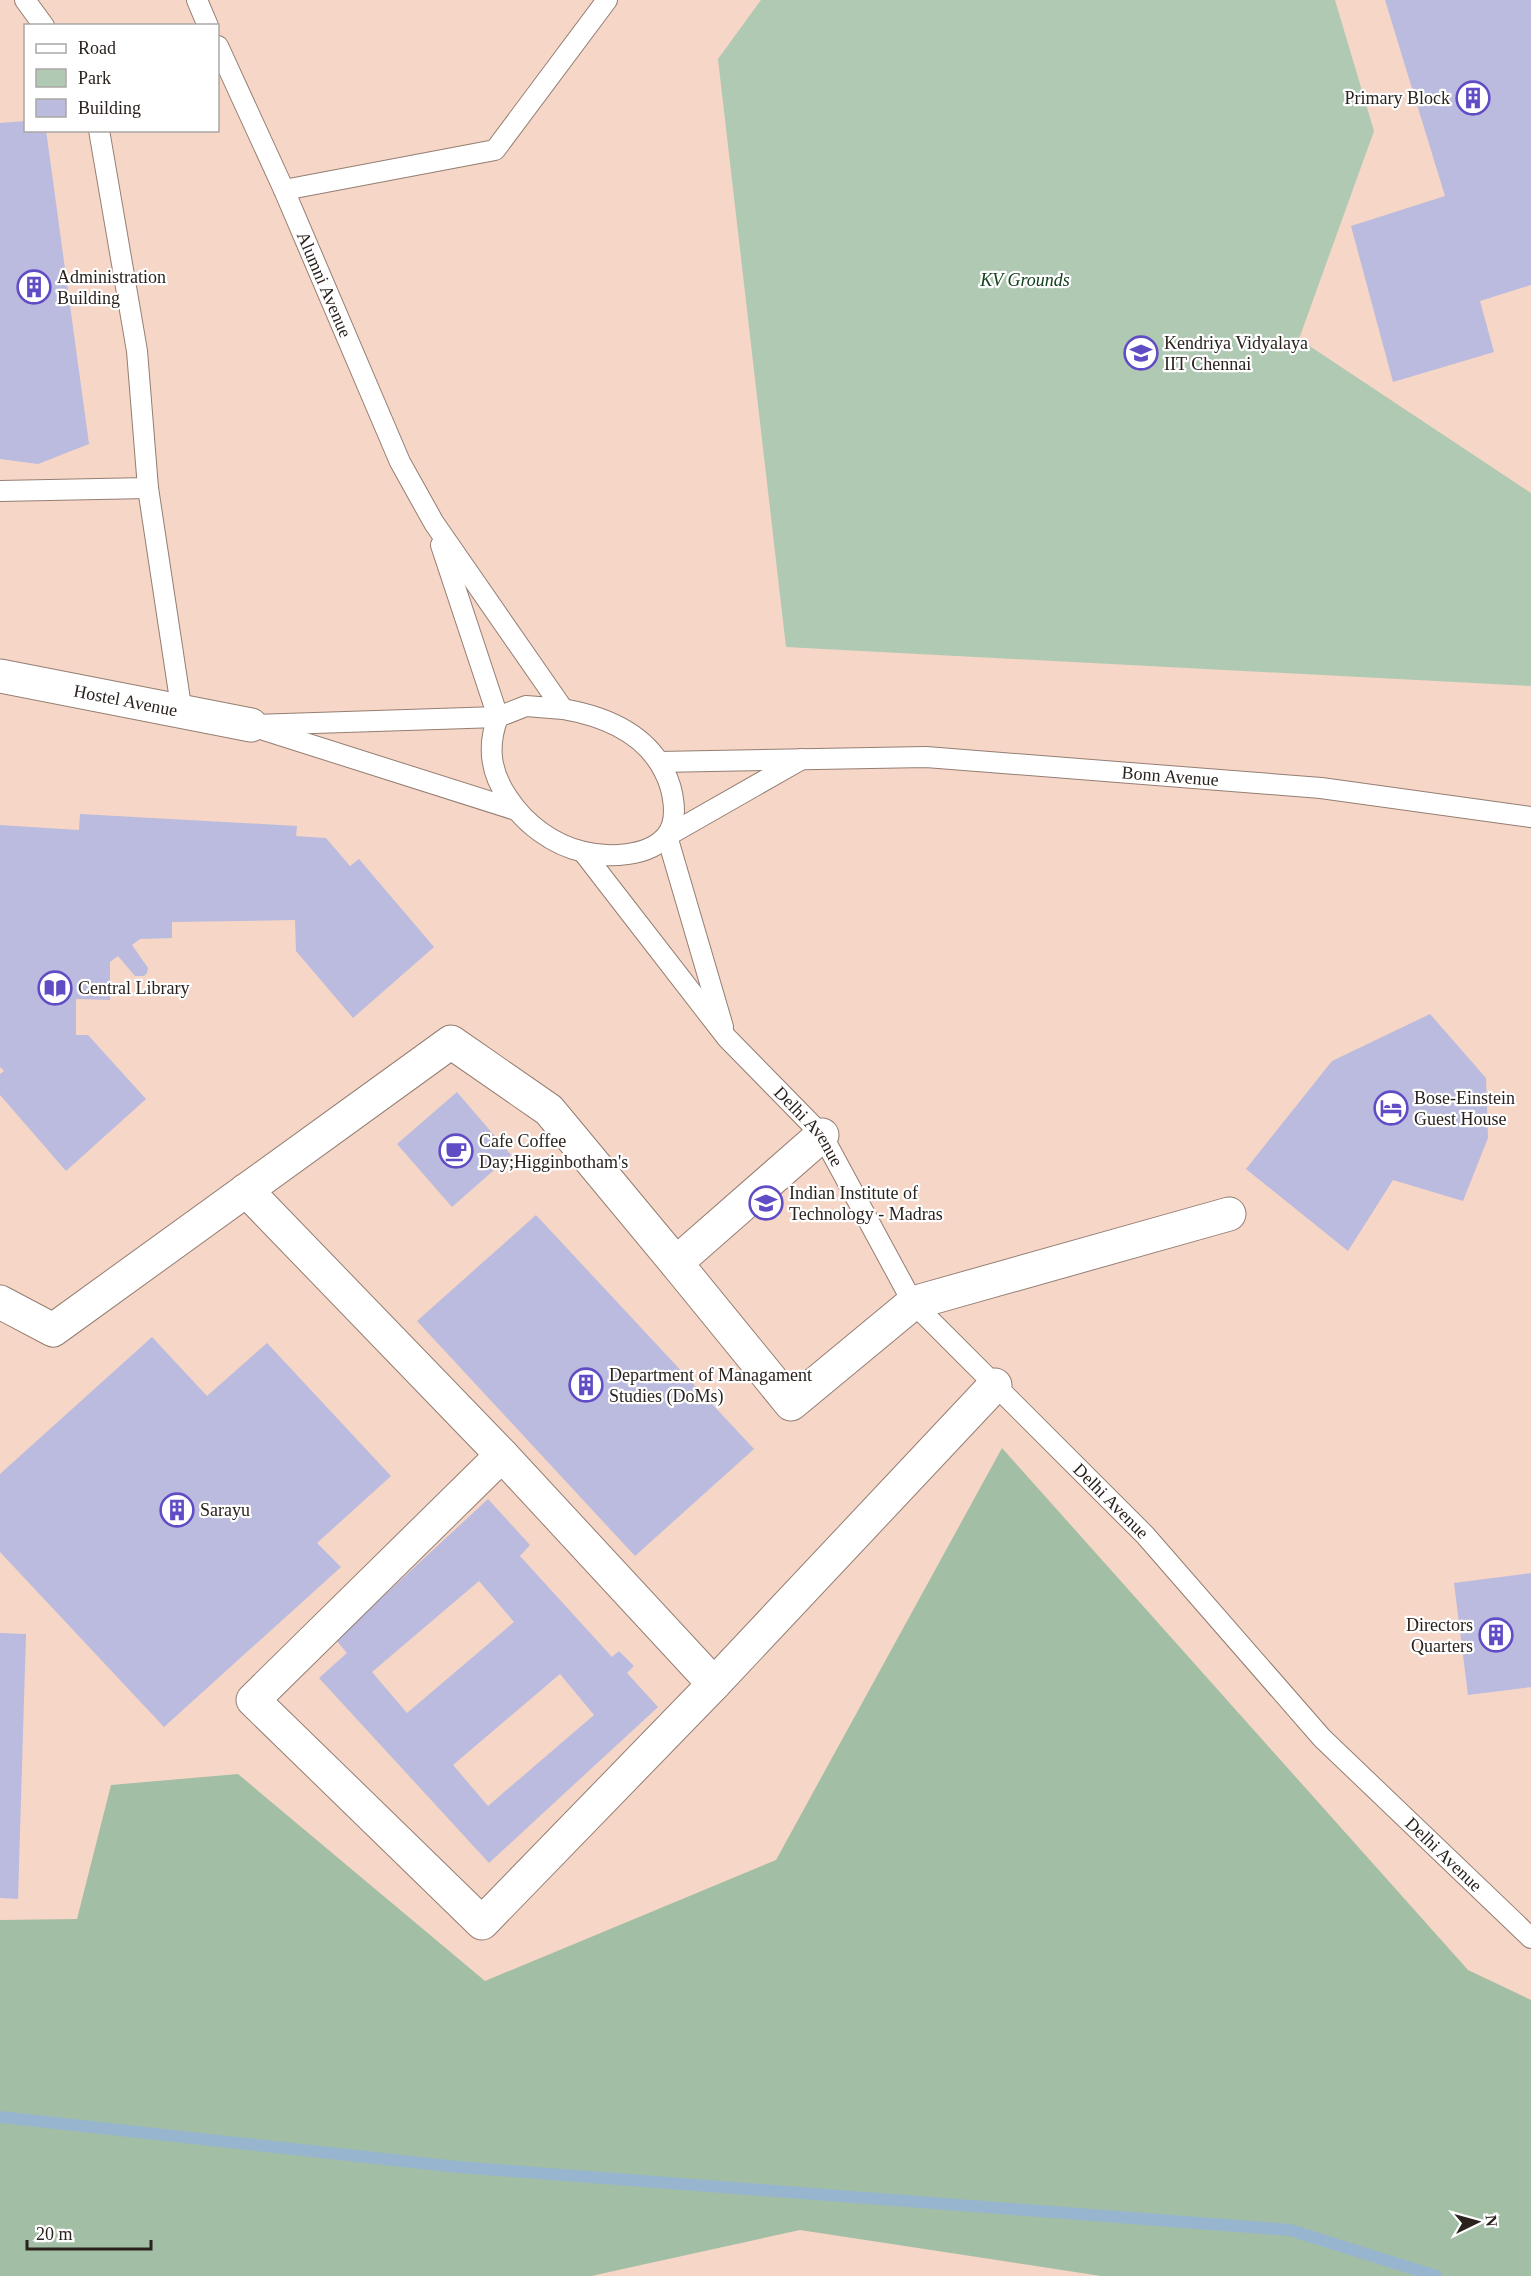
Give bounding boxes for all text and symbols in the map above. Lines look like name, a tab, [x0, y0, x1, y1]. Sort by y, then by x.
legend	[24, 24, 219, 132]
text: Road	[78, 38, 116, 58]
text: Park	[78, 68, 111, 88]
building icon: Primary Block	[1455, 80, 1491, 116]
place label: Primary Block	[1345, 88, 1450, 108]
text: Building	[78, 98, 141, 118]
street label: Alumni Avenue	[293, 228, 356, 340]
place label: Administration Building	[57, 267, 166, 308]
building icon: Administration Building	[16, 269, 52, 305]
park label: KV Grounds	[979, 270, 1070, 290]
place label: Kendriya Vidyalaya IIT Chennai	[1164, 333, 1308, 374]
school or university icon: Kendriya Vidyalaya IIT Chennai	[1123, 335, 1159, 371]
street label: Hostel Avenue	[72, 681, 179, 720]
street label: Bonn Avenue	[1121, 762, 1219, 790]
library icon: Central Library	[37, 970, 73, 1006]
place label: Central Library	[78, 978, 189, 998]
street label: Delhi Avenue	[770, 1082, 847, 1170]
place label: Bose-Einstein Guest House	[1414, 1088, 1515, 1129]
hotel icon: Bose-Einstein Guest House	[1373, 1090, 1409, 1126]
place label: Cafe Coffee Day;Higginbotham's	[479, 1131, 628, 1172]
cafe icon: Cafe Coffee Day;Higginbotham's	[438, 1133, 474, 1169]
place label: Indian Institute of Technology - Madras	[789, 1183, 943, 1224]
school or university icon: Indian Institute of Technology - Madras	[748, 1185, 784, 1221]
place label: Department of Managament Studies (DoMs)	[609, 1365, 812, 1407]
building icon: Department of Managament Studies (DoMs)	[568, 1367, 604, 1403]
street label: Delhi Avenue	[1069, 1459, 1153, 1543]
building icon: Sarayu	[159, 1492, 195, 1528]
place label: Sarayu	[200, 1500, 250, 1520]
place label: Directors Quarters	[1406, 1615, 1473, 1656]
building icon: Directors Quarters	[1478, 1617, 1514, 1653]
street label: Delhi Avenue	[1401, 1813, 1486, 1896]
north arrow	[1447, 2192, 1507, 2252]
scale bar	[27, 2213, 152, 2251]
text: N	[1482, 2214, 1500, 2228]
text: 20 m	[36, 2224, 73, 2244]

